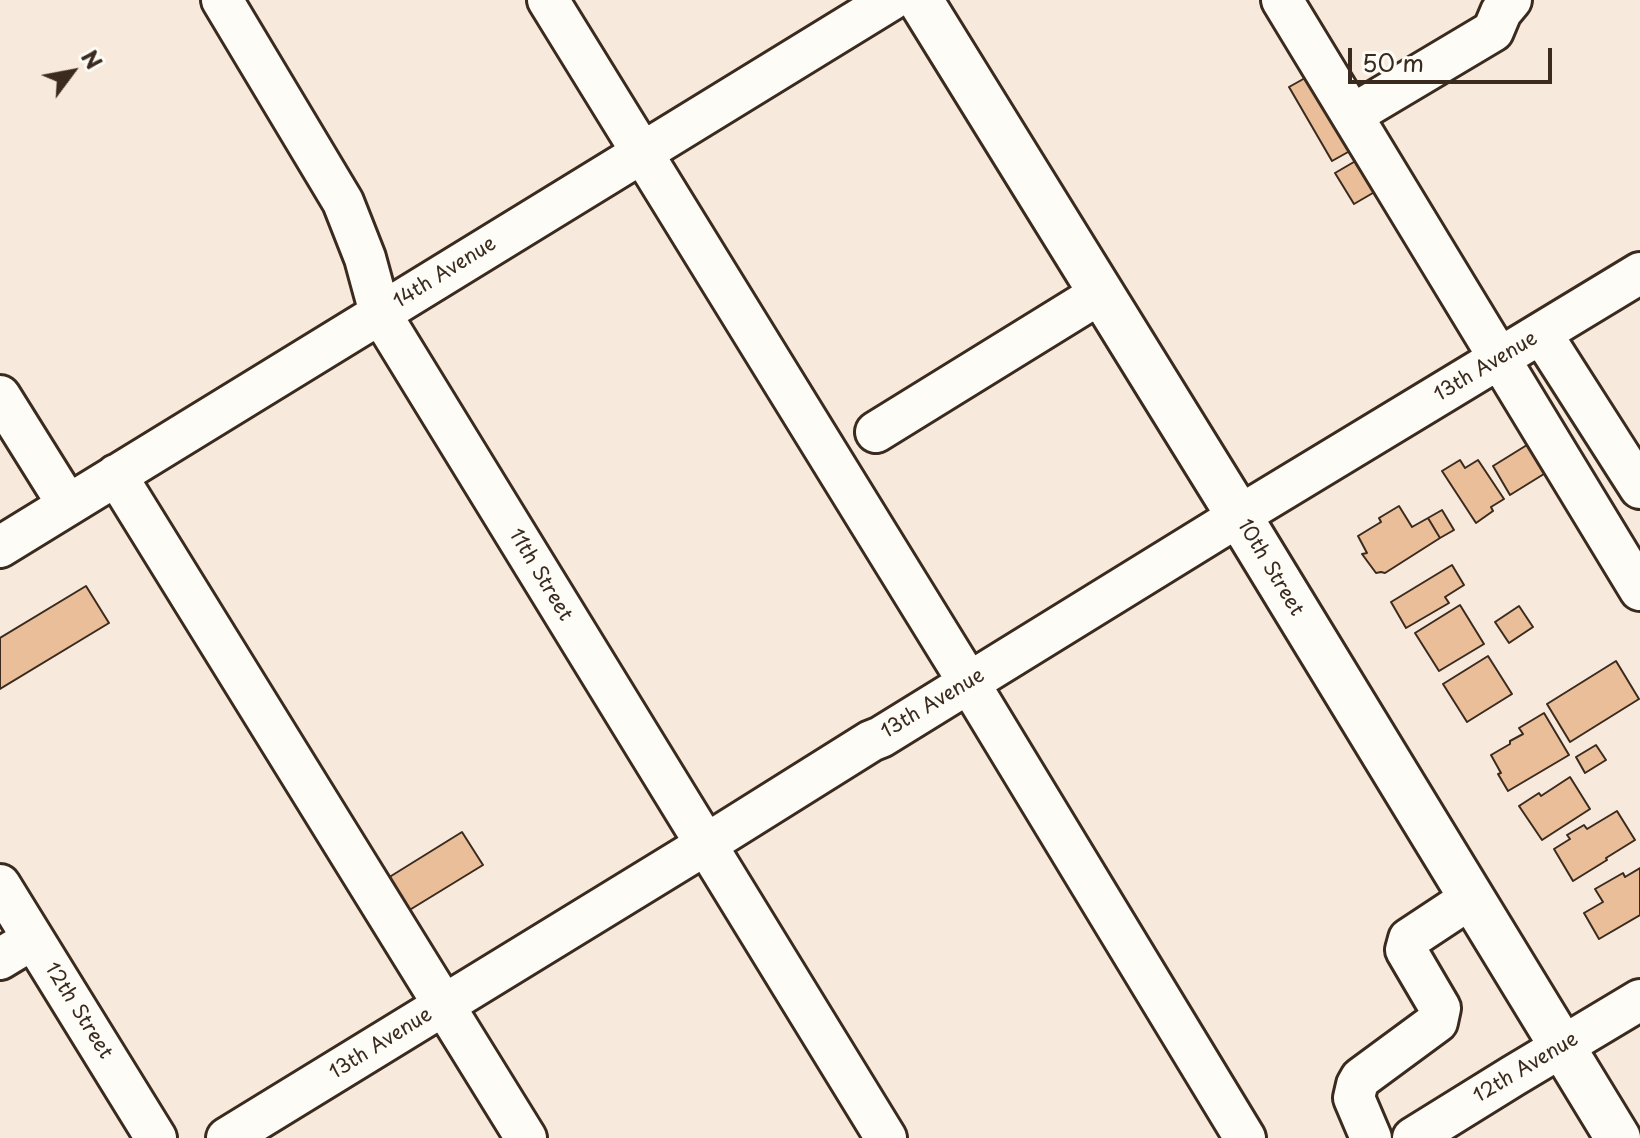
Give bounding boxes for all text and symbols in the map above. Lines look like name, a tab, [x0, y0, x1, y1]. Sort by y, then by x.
north arrow	[32, 32, 112, 112]
scale bar	[1352, 32, 1556, 82]
text: N	[74, 43, 111, 75]
text: 50 m	[1362, 44, 1424, 80]
street label: 14th Avenue	[389, 232, 501, 314]
street label: 13th Avenue	[1430, 327, 1542, 407]
street label: 10th Street	[1232, 515, 1308, 621]
street label: 11th Street	[503, 525, 577, 625]
street label: 13th Avenue	[877, 664, 989, 744]
street label: 12th Street	[39, 958, 117, 1064]
street label: 13th Avenue	[325, 1003, 437, 1085]
street label: 12th Avenue	[1469, 1027, 1583, 1109]

